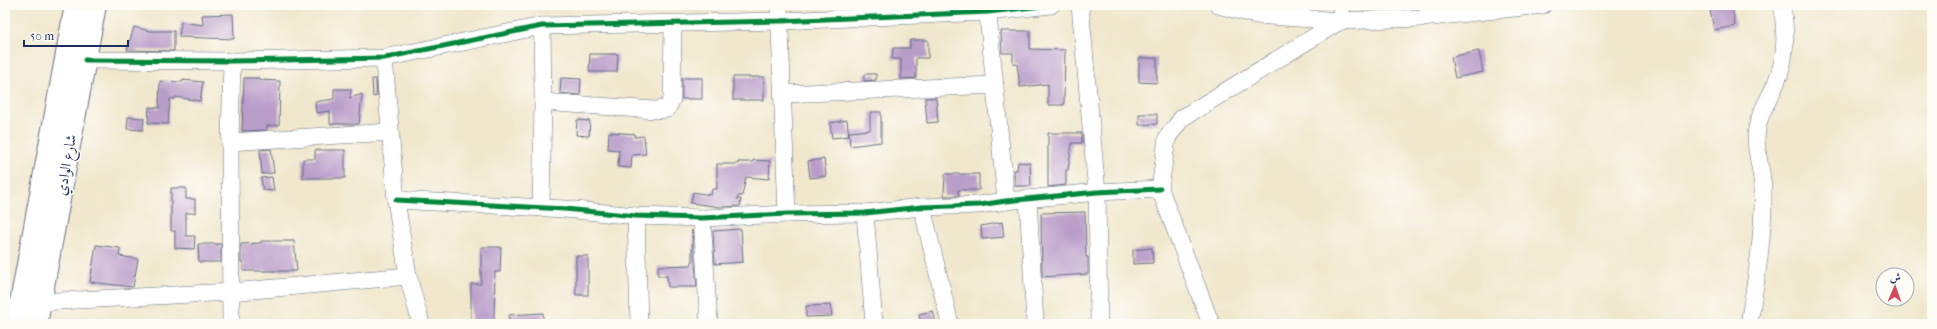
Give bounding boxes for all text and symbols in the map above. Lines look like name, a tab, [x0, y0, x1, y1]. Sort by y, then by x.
scale bar	[24, 22, 128, 48]
text: 50 m	[30, 29, 54, 43]
street label: شارع الوادي	[52, 133, 84, 198]
north arrow	[1875, 267, 1915, 307]
text: ش	[1890, 271, 1901, 284]

